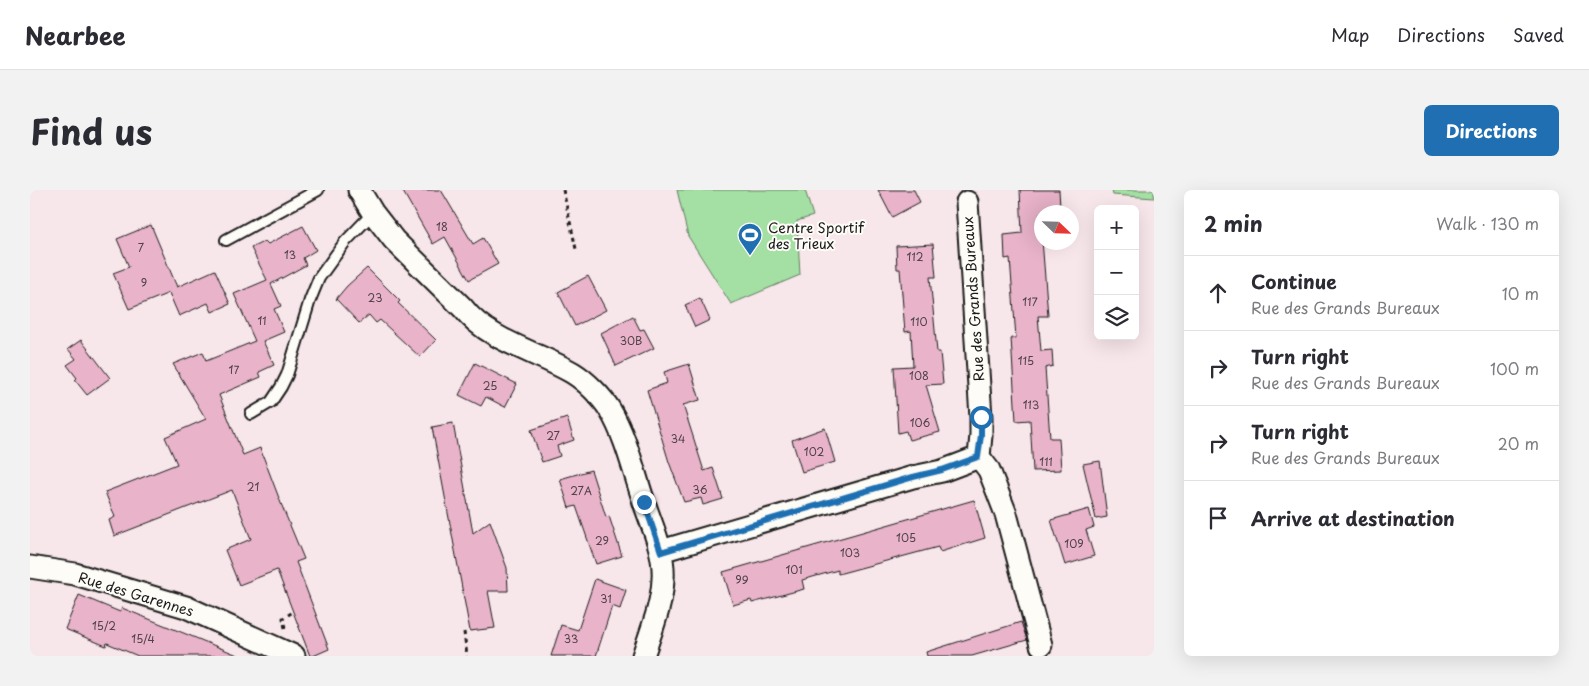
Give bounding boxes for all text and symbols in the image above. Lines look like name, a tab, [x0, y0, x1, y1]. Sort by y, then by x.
text: Nearbee	[25, 17, 126, 53]
text: Map	[1331, 21, 1369, 48]
text: Directions	[1397, 21, 1485, 48]
text: Saved	[1513, 21, 1564, 48]
text: Find us	[30, 104, 152, 157]
button: Directions	[1424, 105, 1559, 156]
north arrow	[1034, 205, 1079, 250]
map controls	[1094, 205, 1139, 340]
button: +	[1094, 205, 1139, 250]
text: 2 min	[1204, 207, 1263, 239]
text: Walk · 130 m	[1436, 211, 1539, 235]
street label: Rue des Grands Bureaux	[957, 216, 989, 382]
place label: Centre Sportif des Trieux	[768, 217, 865, 254]
house number: 18	[436, 218, 448, 235]
sports icon: Centre Sportif des Trieux	[737, 222, 763, 256]
house number: 7	[138, 239, 144, 256]
house number: 13	[284, 246, 296, 263]
house number: 112	[906, 248, 924, 265]
button: −	[1094, 250, 1139, 295]
text: Continue	[1251, 267, 1337, 295]
house number: 9	[141, 274, 147, 291]
icon: ahead	[1204, 279, 1232, 307]
text: 10 m	[1502, 281, 1539, 305]
house number: 23	[368, 289, 382, 306]
house number: 117	[1022, 293, 1038, 310]
button: layers	[1094, 295, 1139, 340]
text: Rue des Grands Bureaux	[1251, 295, 1440, 319]
house number: 11	[257, 312, 267, 329]
house number: 110	[910, 313, 928, 330]
house number: 30B	[620, 332, 642, 349]
text: Turn right	[1251, 342, 1349, 370]
house number: 115	[1018, 352, 1034, 369]
icon: right	[1204, 354, 1232, 382]
text: 100 m	[1490, 356, 1539, 380]
house number: 17	[229, 361, 240, 378]
house number: 108	[909, 367, 929, 384]
text: Rue des Grands Bureaux	[1251, 370, 1440, 394]
house number: 25	[483, 377, 497, 394]
house number: 113	[1023, 396, 1039, 413]
route start	[970, 406, 993, 429]
house number: 106	[910, 414, 931, 431]
text: Turn right	[1251, 417, 1349, 445]
house number: 27	[546, 427, 560, 444]
icon: right	[1204, 429, 1232, 457]
house number: 34	[671, 430, 685, 447]
text: 20 m	[1498, 431, 1539, 455]
house number: 102	[804, 443, 824, 460]
text: Rue des Grands Bureaux	[1251, 445, 1440, 469]
house number: 111	[1039, 453, 1053, 470]
house number: 21	[247, 478, 259, 495]
house number: 36	[693, 481, 708, 498]
house number: 27A	[570, 482, 592, 499]
route end	[633, 491, 656, 514]
icon: arrive	[1204, 504, 1232, 532]
text: Arrive at destination	[1251, 504, 1455, 532]
house number: 105	[896, 529, 916, 546]
house number: 29	[595, 532, 609, 549]
house number: 109	[1064, 535, 1084, 552]
house number: 103	[840, 544, 860, 561]
house number: 101	[785, 561, 803, 578]
street label: Rue des Garennes	[76, 566, 196, 622]
house number: 99	[735, 571, 749, 588]
house number: 31	[600, 590, 612, 607]
house number: 15/2	[92, 617, 116, 634]
house number: 15/4	[131, 630, 155, 647]
house number: 33	[564, 630, 578, 647]

